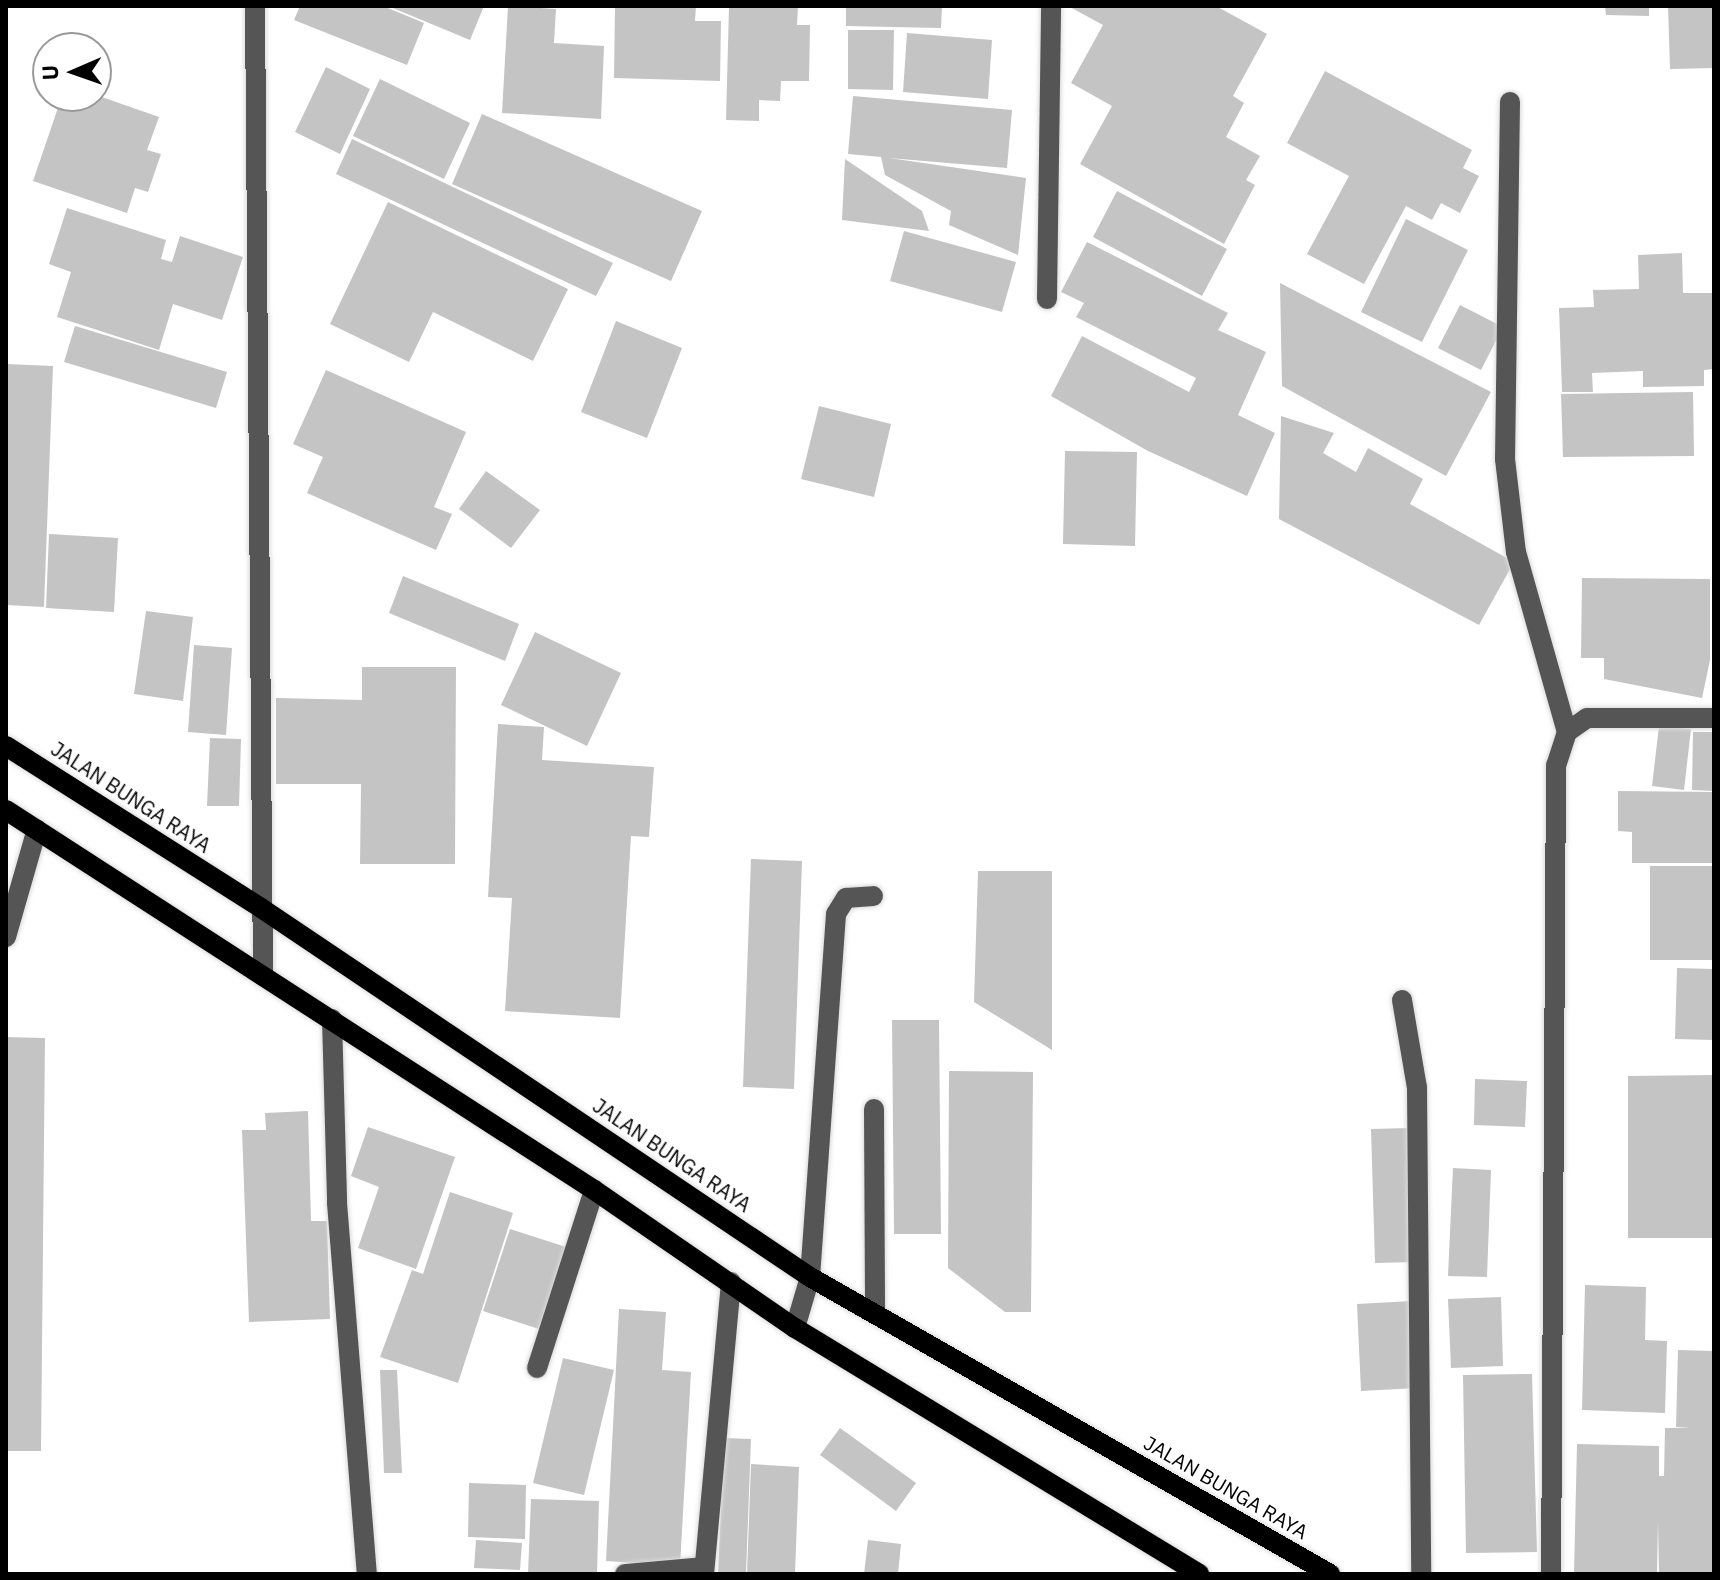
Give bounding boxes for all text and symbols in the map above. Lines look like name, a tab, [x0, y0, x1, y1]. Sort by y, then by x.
north arrow	[32, 32, 112, 112]
text: U	[35, 65, 64, 81]
street label: JALAN BUNGA RAYA	[47, 736, 215, 858]
street label: JALAN BUNGA RAYA	[588, 1093, 756, 1217]
street label: JALAN BUNGA RAYA	[1140, 1430, 1312, 1544]

